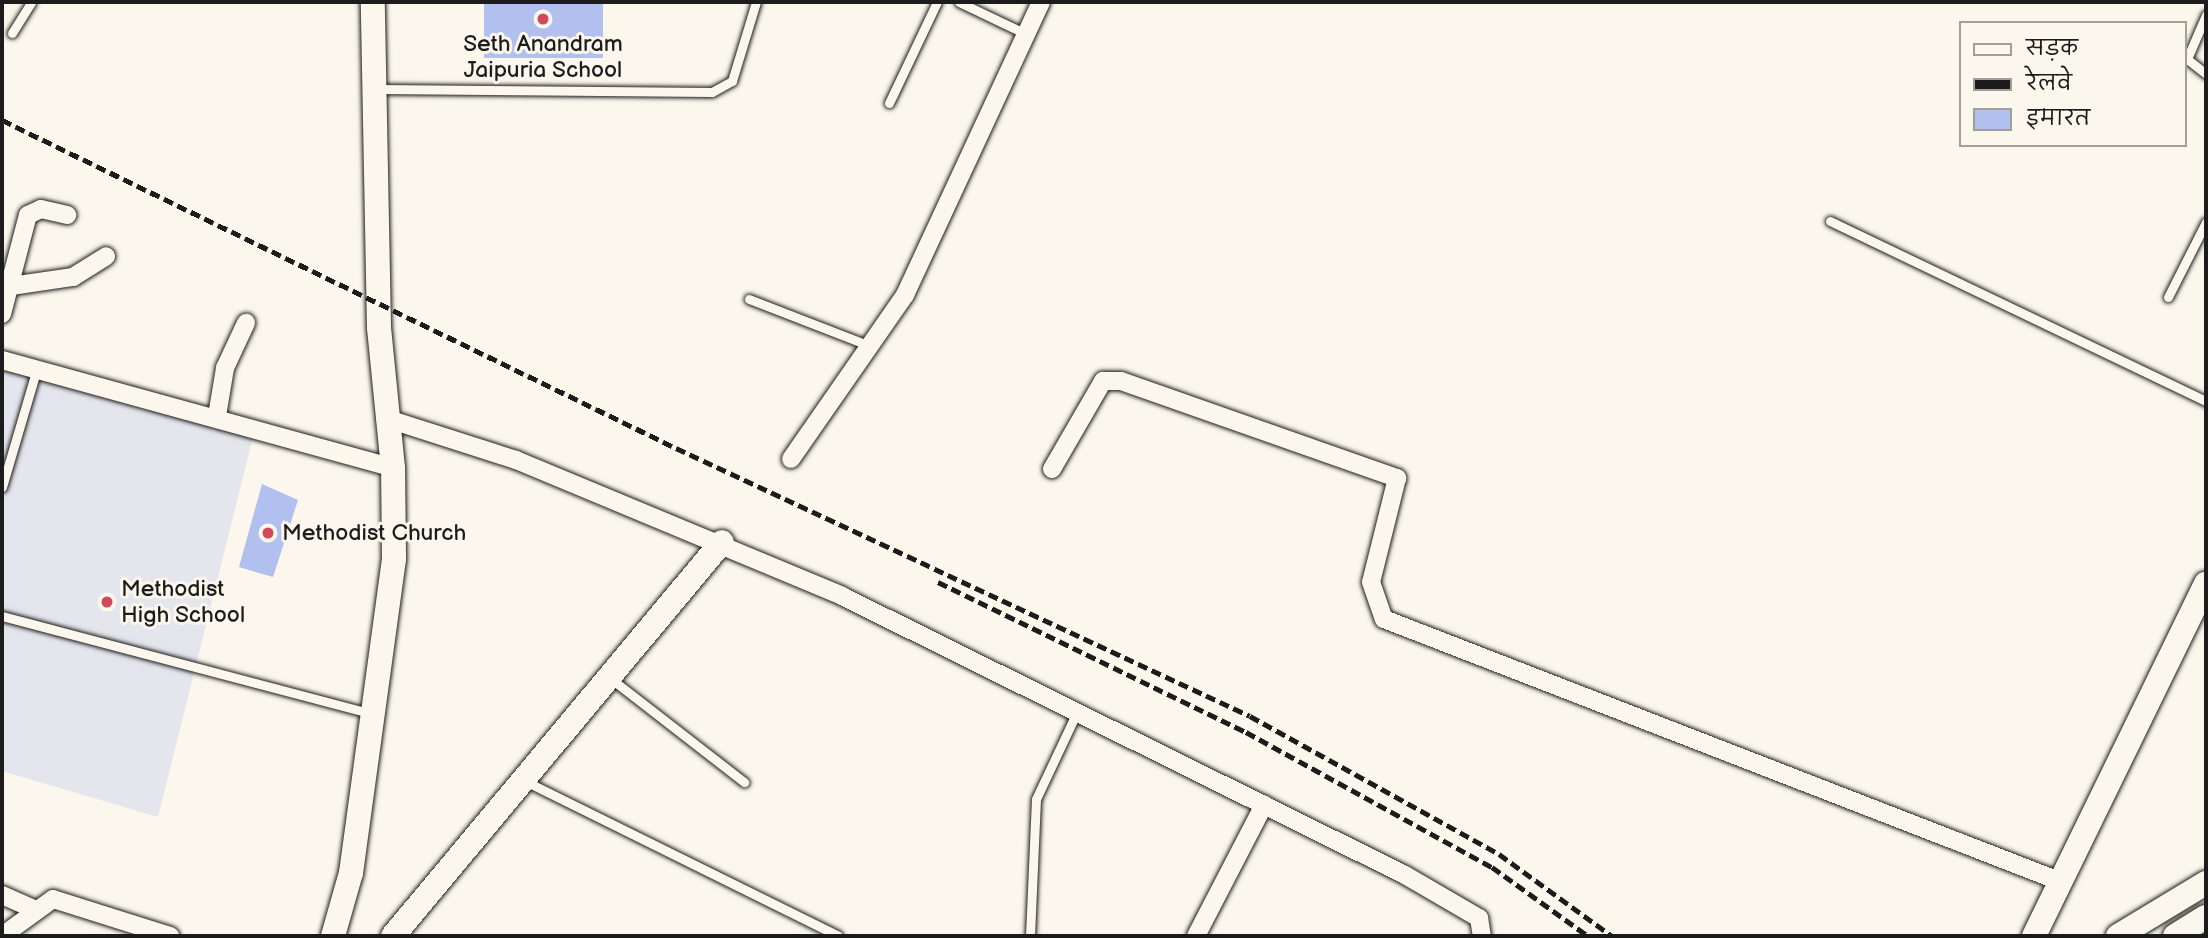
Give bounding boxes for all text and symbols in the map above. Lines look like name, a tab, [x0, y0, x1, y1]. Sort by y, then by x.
marker: Seth Anandram Jaipuria School	[535, 11, 551, 27]
legend	[1960, 21, 2187, 147]
place label: Seth Anandram Jaipuria School	[463, 30, 623, 84]
text: सड़क	[2026, 36, 2078, 61]
text: रेलवे	[2026, 71, 2072, 96]
text: इमारत	[2026, 106, 2090, 131]
place label: Methodist Church	[282, 519, 466, 547]
marker: Methodist Church	[260, 525, 276, 541]
place label: Methodist High School	[121, 575, 246, 629]
marker: Methodist High School	[99, 594, 115, 610]

